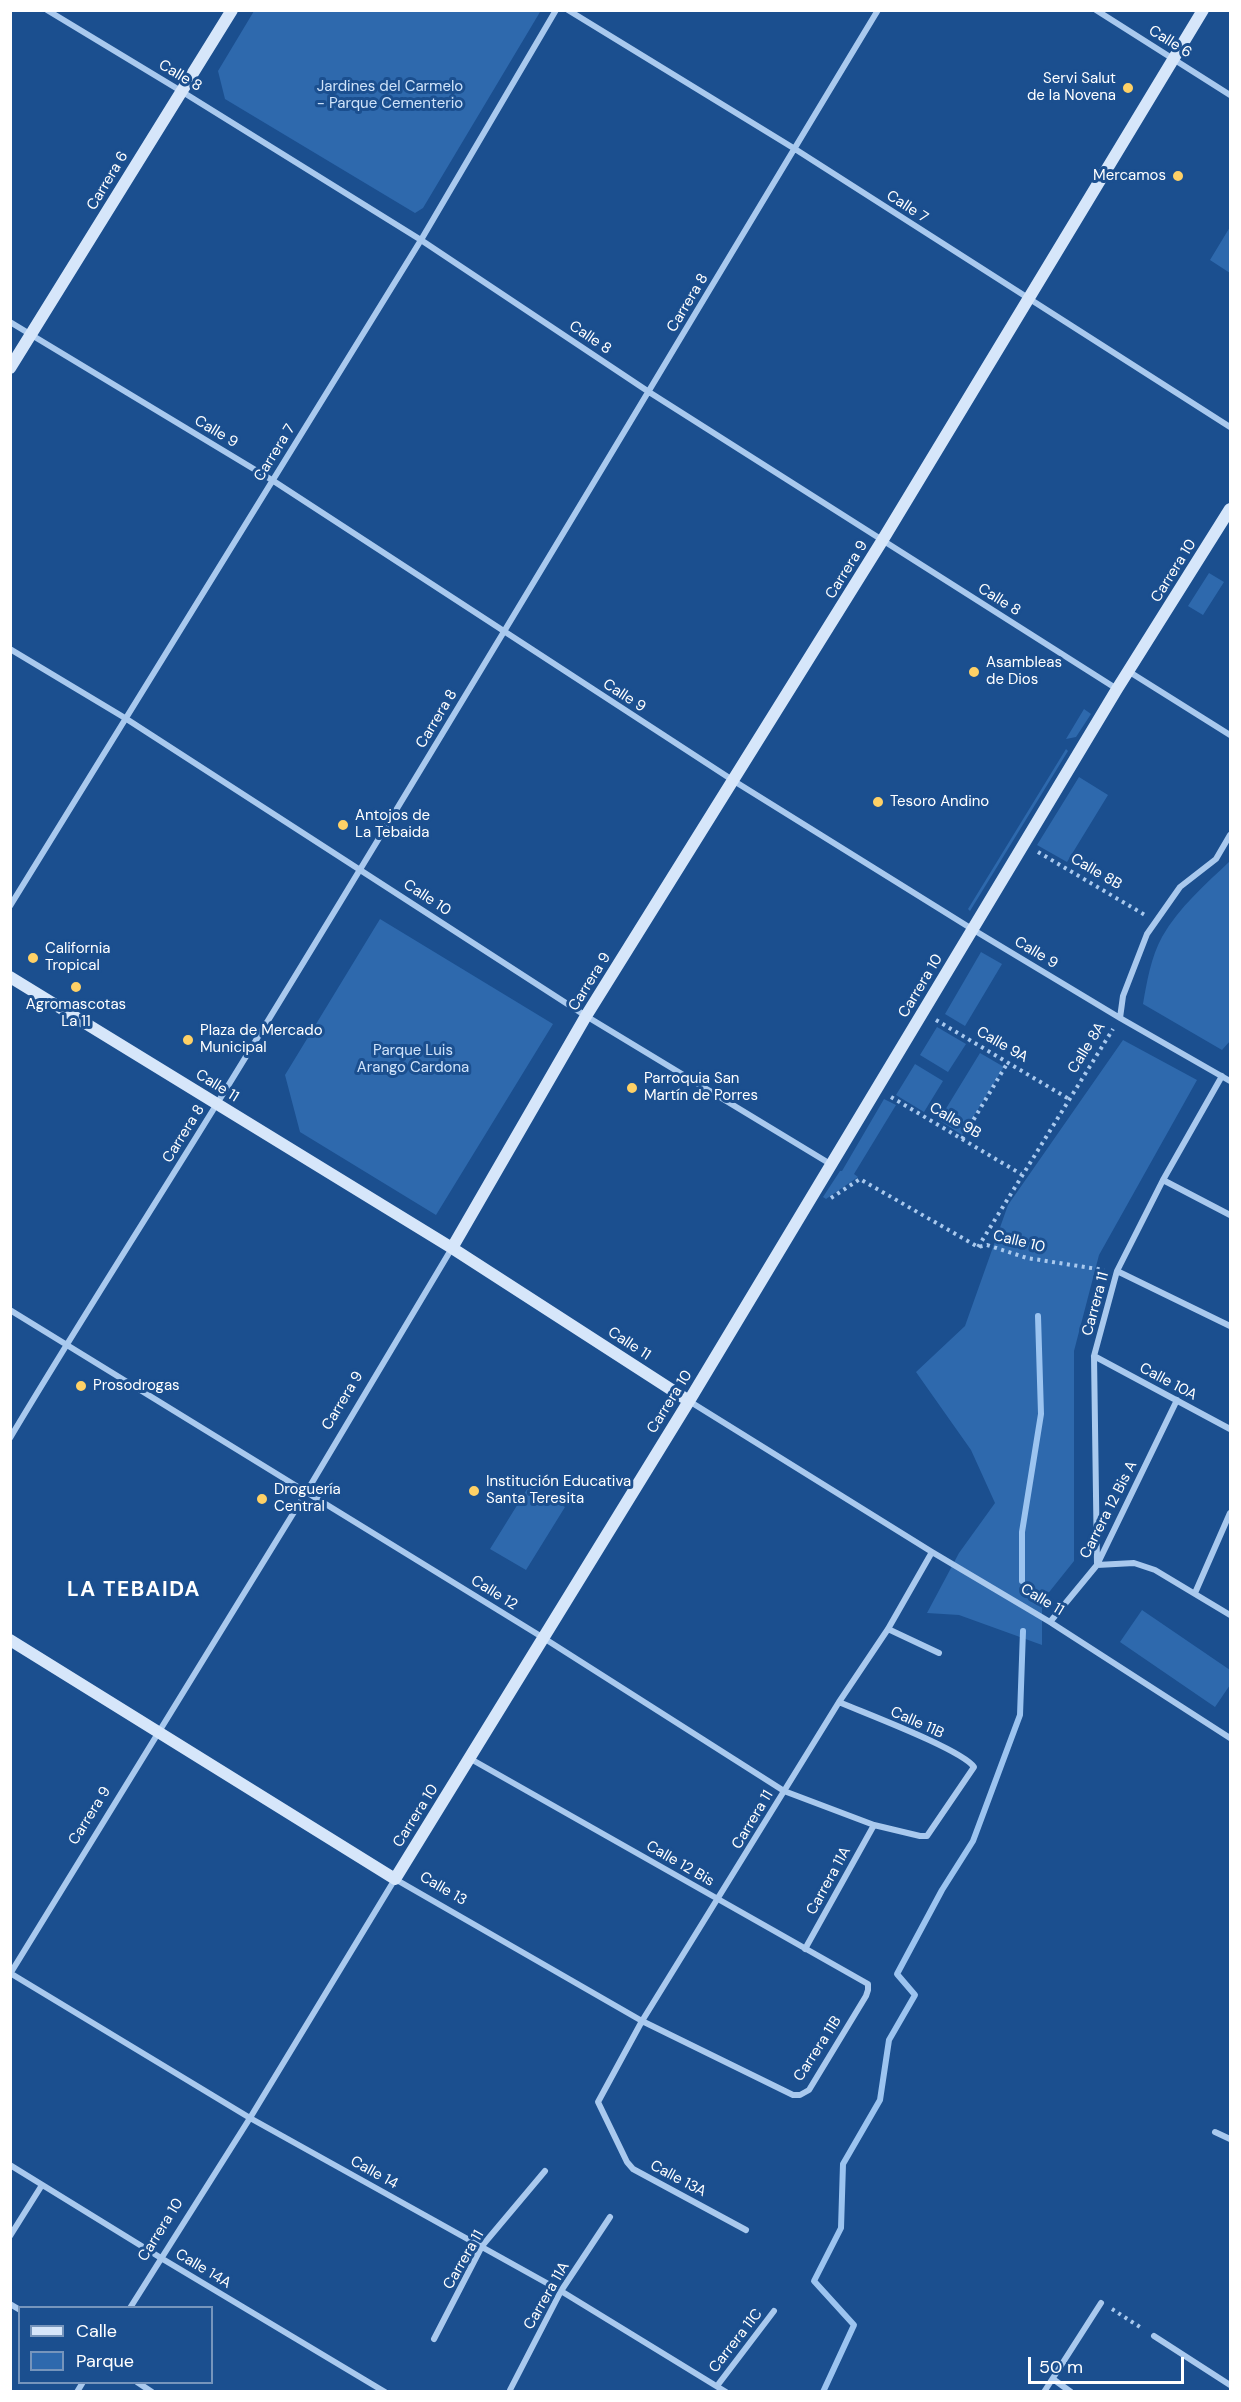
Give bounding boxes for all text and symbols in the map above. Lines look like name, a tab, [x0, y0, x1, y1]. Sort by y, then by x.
street label: Calle 6	[1145, 22, 1195, 62]
street label: Calle 8	[155, 56, 205, 96]
place label: Servi Salut de la Novena	[1027, 70, 1116, 105]
park label: Jardines del Carmelo - Parque Cementerio	[317, 78, 463, 113]
marker: Servi Salut de la Novena	[1121, 81, 1135, 95]
street label: Carrera 6	[83, 148, 133, 214]
place label: Mercamos	[1093, 167, 1166, 185]
marker: Mercamos	[1171, 169, 1185, 183]
street label: Calle 7	[883, 187, 931, 227]
street label: Carrera 8	[664, 270, 712, 336]
street label: Calle 8	[565, 317, 615, 359]
street label: Calle 9	[191, 412, 241, 452]
street label: Carrera 7	[250, 421, 300, 485]
street label: Carrera 10	[1148, 536, 1200, 606]
street label: Carrera 9	[822, 538, 872, 602]
street label: Calle 8	[974, 580, 1024, 620]
place label: Asambleas de Dios	[986, 654, 1062, 689]
marker: Asambleas de Dios	[967, 665, 981, 679]
street label: Calle 9	[599, 676, 649, 716]
street label: Carrera 8	[413, 686, 461, 752]
place label: Tesoro Andino	[890, 793, 989, 811]
marker: Tesoro Andino	[871, 795, 885, 809]
place label: Antojos de La Tebaida	[355, 807, 430, 842]
marker: Antojos de La Tebaida	[336, 818, 350, 832]
street label: Calle 8B	[1067, 850, 1125, 894]
street label: Calle 10	[400, 876, 454, 920]
street label: Calle 9	[1011, 933, 1061, 973]
place label: California Tropical	[45, 940, 110, 975]
street label: Carrera 9	[565, 950, 615, 1014]
marker: California Tropical	[26, 951, 40, 965]
street label: Carrera 10	[895, 951, 947, 1021]
marker: Agromascotas La 11	[69, 980, 83, 994]
place label: Agromascotas La 11	[26, 996, 126, 1031]
street label: Calle 8A	[1064, 1019, 1110, 1077]
place label: Plaza de Mercado Municipal	[200, 1022, 323, 1057]
street label: Calle 9A	[973, 1023, 1031, 1067]
marker: Plaza de Mercado Municipal	[181, 1033, 195, 1047]
park label: Parque Luis Arango Cardona	[357, 1042, 469, 1077]
street label: Calle 11	[192, 1066, 242, 1106]
place label: Parroquia San Martín de Porres	[644, 1070, 758, 1105]
marker: Parroquia San Martín de Porres	[625, 1081, 639, 1095]
street label: Calle 9B	[926, 1099, 984, 1143]
street label: Carrera 8	[159, 1102, 209, 1166]
street label: Calle 10	[991, 1227, 1047, 1257]
street label: Carrera 11	[1079, 1270, 1113, 1338]
street label: Calle 11	[604, 1324, 654, 1364]
street label: Calle 10A	[1136, 1359, 1200, 1405]
street label: Carrera 10	[644, 1367, 696, 1437]
street label: Carrera 9	[318, 1368, 368, 1434]
place label: Prosodrogas	[93, 1377, 180, 1395]
marker: Prosodrogas	[74, 1379, 88, 1393]
street label: Carrera 12 Bis A	[1077, 1458, 1141, 1562]
place label: Institución Educativa Santa Teresita	[486, 1473, 631, 1508]
place label: Droguería Central	[274, 1481, 341, 1516]
marker: Institución Educativa Santa Teresita	[467, 1484, 481, 1498]
marker: Droguería Central	[255, 1492, 269, 1506]
street label: Calle 12	[467, 1572, 521, 1614]
district label: LA TEBAIDA	[67, 1577, 201, 1603]
street label: Calle 11	[1017, 1580, 1067, 1620]
street label: Calle 11B	[888, 1703, 946, 1743]
street label: Carrera 10	[390, 1781, 442, 1851]
street label: Carrera 9	[65, 1784, 115, 1848]
street label: Carrera 11	[728, 1787, 778, 1853]
street label: Calle 12 Bis	[643, 1837, 717, 1891]
street label: Carrera 11A	[803, 1844, 855, 1918]
street label: Calle 13	[416, 1868, 470, 1910]
street label: Carrera 11B	[790, 2013, 846, 2085]
street label: Calle 14	[347, 2153, 401, 2193]
street label: Calle 13A	[647, 2157, 709, 2201]
street label: Carrera 10	[135, 2195, 187, 2265]
street label: Carrera 11	[440, 2227, 488, 2293]
street label: Calle 14A	[172, 2245, 234, 2293]
street label: Carrera 11A	[520, 2259, 574, 2333]
street label: Carrera 11C	[705, 2305, 767, 2377]
legend	[18, 2306, 213, 2384]
text: Calle	[76, 2319, 117, 2343]
scale bar	[1031, 2345, 1187, 2383]
text: Parque	[76, 2349, 134, 2373]
text: 50 m	[1039, 2355, 1083, 2379]

